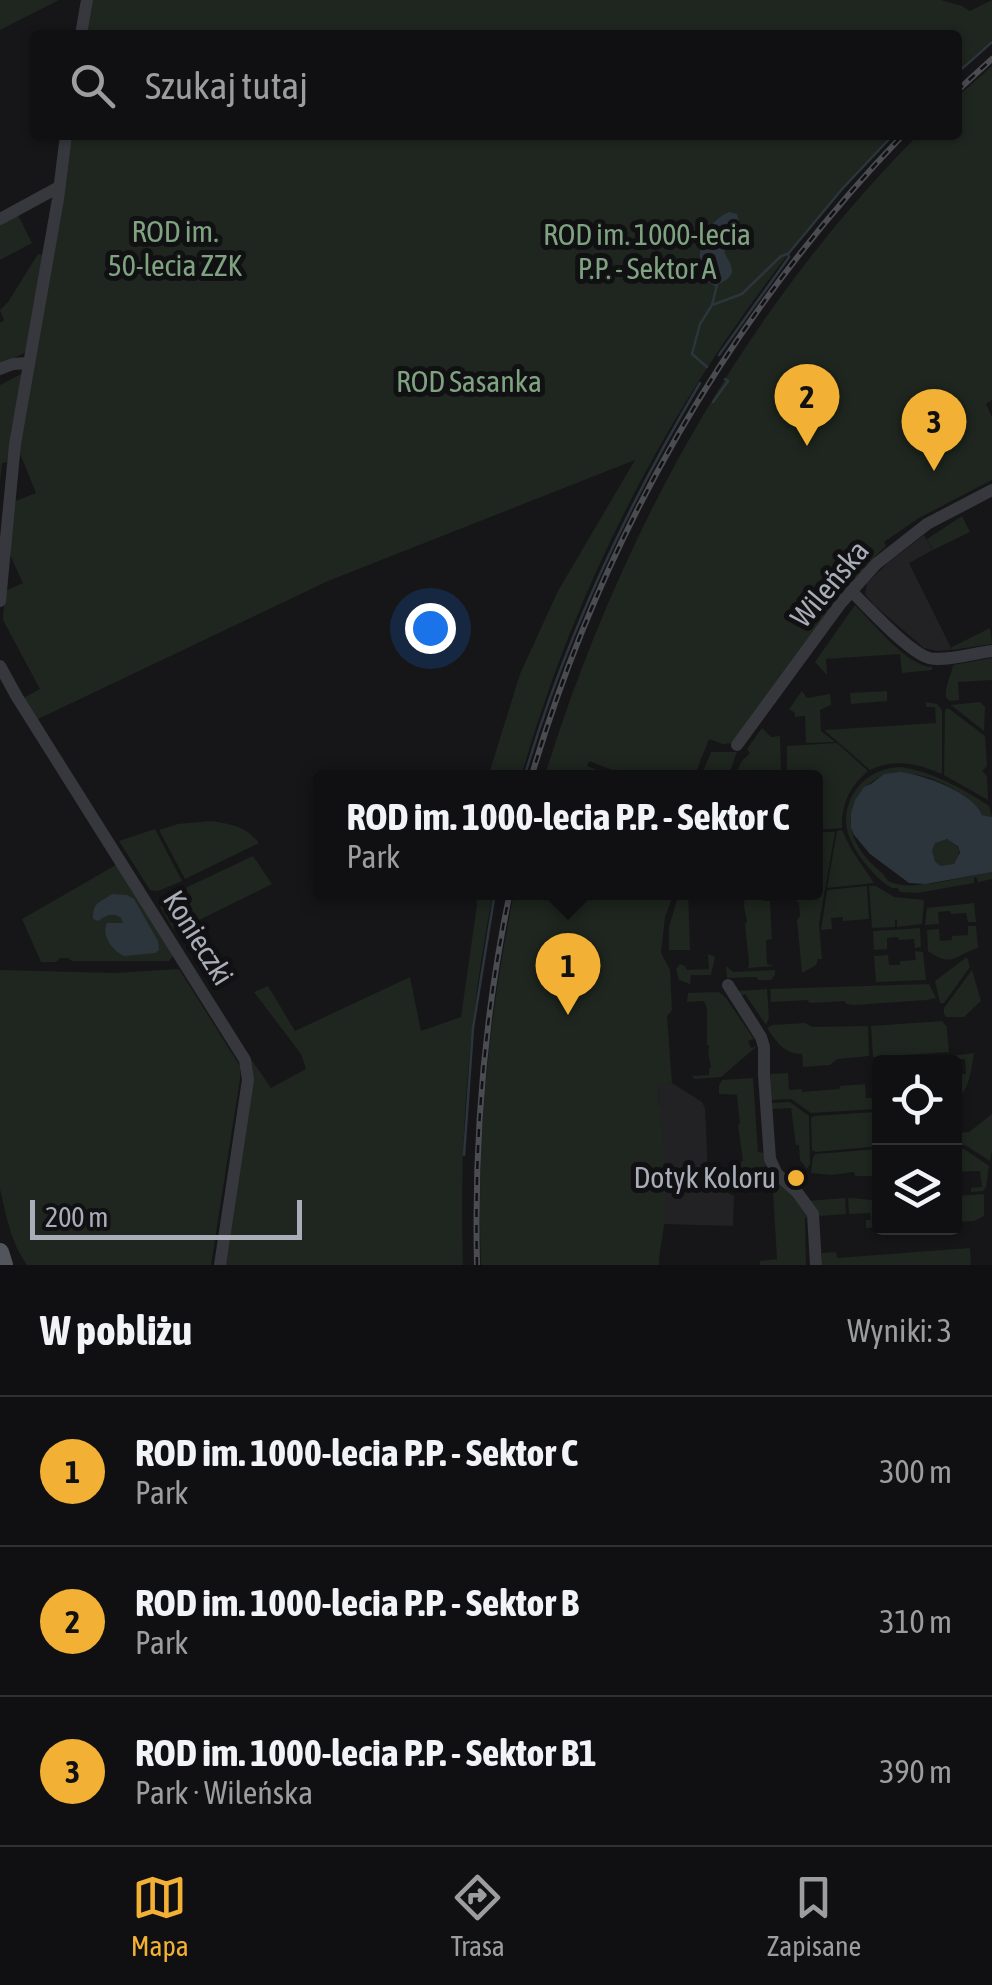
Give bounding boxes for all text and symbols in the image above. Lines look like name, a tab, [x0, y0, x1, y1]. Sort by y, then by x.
search box	[30, 30, 962, 140]
icon: search	[65, 58, 120, 113]
text: Szukaj tutaj	[145, 64, 308, 107]
park label: ROD im. 50-lecia ZZK	[108, 214, 243, 282]
park label: ROD im. 1000-lecia P.P. - Sektor A	[543, 217, 751, 285]
park label: ROD Sasanka	[396, 364, 542, 398]
pin: 2	[774, 364, 840, 446]
pin: 3	[902, 388, 966, 471]
street label: Wileńska	[783, 533, 875, 633]
your location	[405, 603, 456, 654]
popup	[313, 770, 823, 900]
text: ROD im. 1000-lecia P.P. - Sektor C	[347, 795, 789, 838]
text: Park	[347, 838, 400, 875]
street label: Konieczki	[157, 884, 241, 991]
pin: 1	[536, 932, 600, 1015]
map controls	[872, 1055, 962, 1235]
button: locate	[872, 1055, 962, 1145]
button: layers	[872, 1145, 962, 1235]
place label: Dotyk Koloru	[634, 1160, 776, 1194]
marker: Dotyk Koloru	[785, 1167, 807, 1189]
scale bar	[30, 1195, 302, 1240]
text: 200 m	[45, 1201, 108, 1233]
text: W pobliżu	[40, 1306, 192, 1354]
text: Wyniki: 3	[847, 1312, 952, 1349]
text: ROD im. 1000-lecia P.P. - Sektor C	[135, 1431, 578, 1474]
text: 1	[65, 1453, 80, 1490]
text: 300 m	[879, 1453, 952, 1490]
text: Park	[135, 1474, 188, 1511]
text: ROD im. 1000-lecia P.P. - Sektor B	[135, 1581, 579, 1624]
text: 2	[65, 1603, 80, 1640]
text: 310 m	[879, 1603, 952, 1640]
text: Park	[135, 1624, 188, 1661]
text: ROD im. 1000-lecia P.P. - Sektor B1	[135, 1731, 597, 1774]
text: 3	[65, 1753, 80, 1790]
text: 390 m	[879, 1753, 952, 1790]
text: Park · Wileńska	[135, 1774, 313, 1811]
tab: Mapa	[131, 1870, 189, 1962]
tab: Trasa	[450, 1870, 505, 1962]
tab: Zapisane	[767, 1870, 861, 1962]

